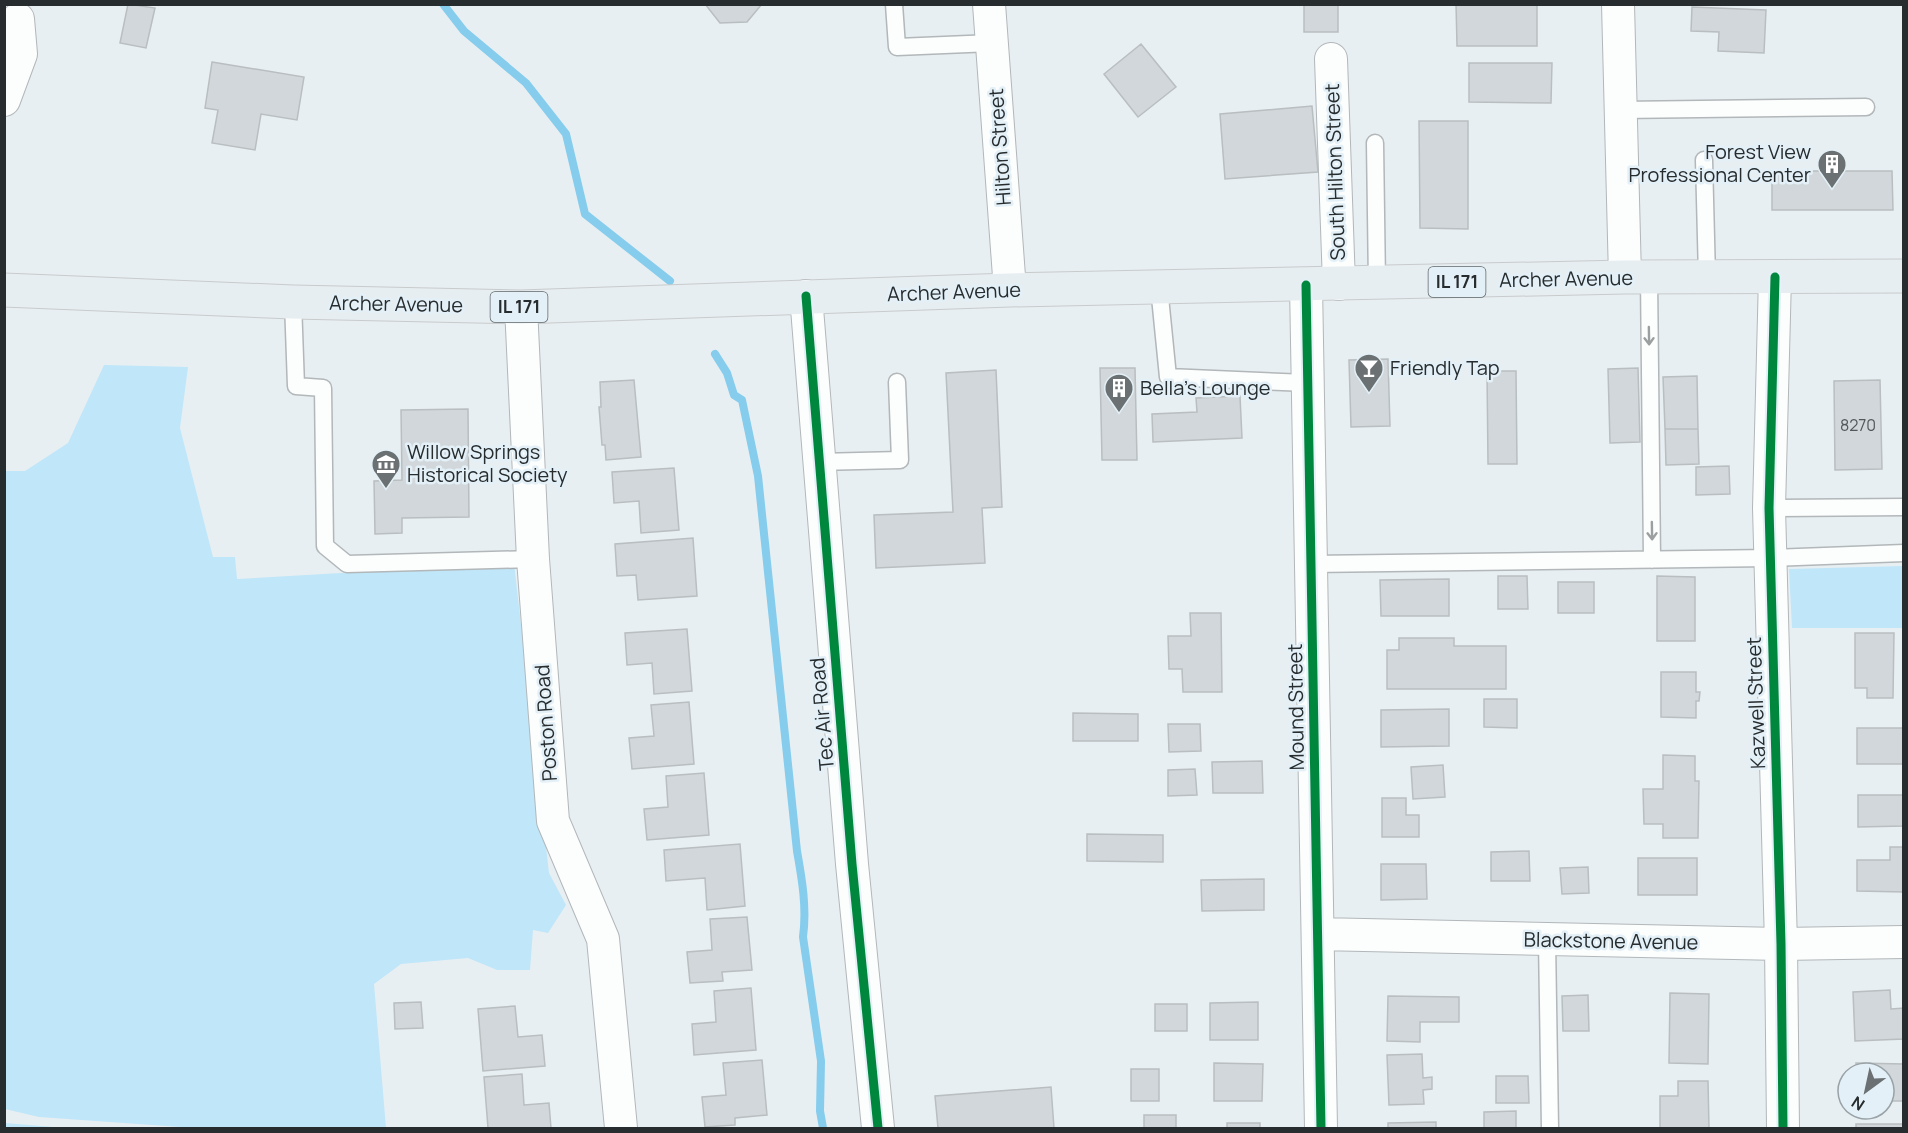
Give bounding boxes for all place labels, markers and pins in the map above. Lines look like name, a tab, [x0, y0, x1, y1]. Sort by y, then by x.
place label: Forest View Professional Center	[1628, 138, 1811, 188]
building icon: Forest View Professional Center	[1816, 148, 1848, 190]
bar icon: Friendly Tap	[1353, 352, 1385, 394]
place label: Friendly Tap	[1390, 354, 1500, 381]
building icon: Bella's Lounge	[1103, 372, 1135, 414]
place label: Bella's Lounge	[1140, 374, 1270, 401]
place label: Willow Springs Historical Society	[407, 438, 568, 488]
museum icon: Willow Springs Historical Society	[370, 448, 402, 490]

